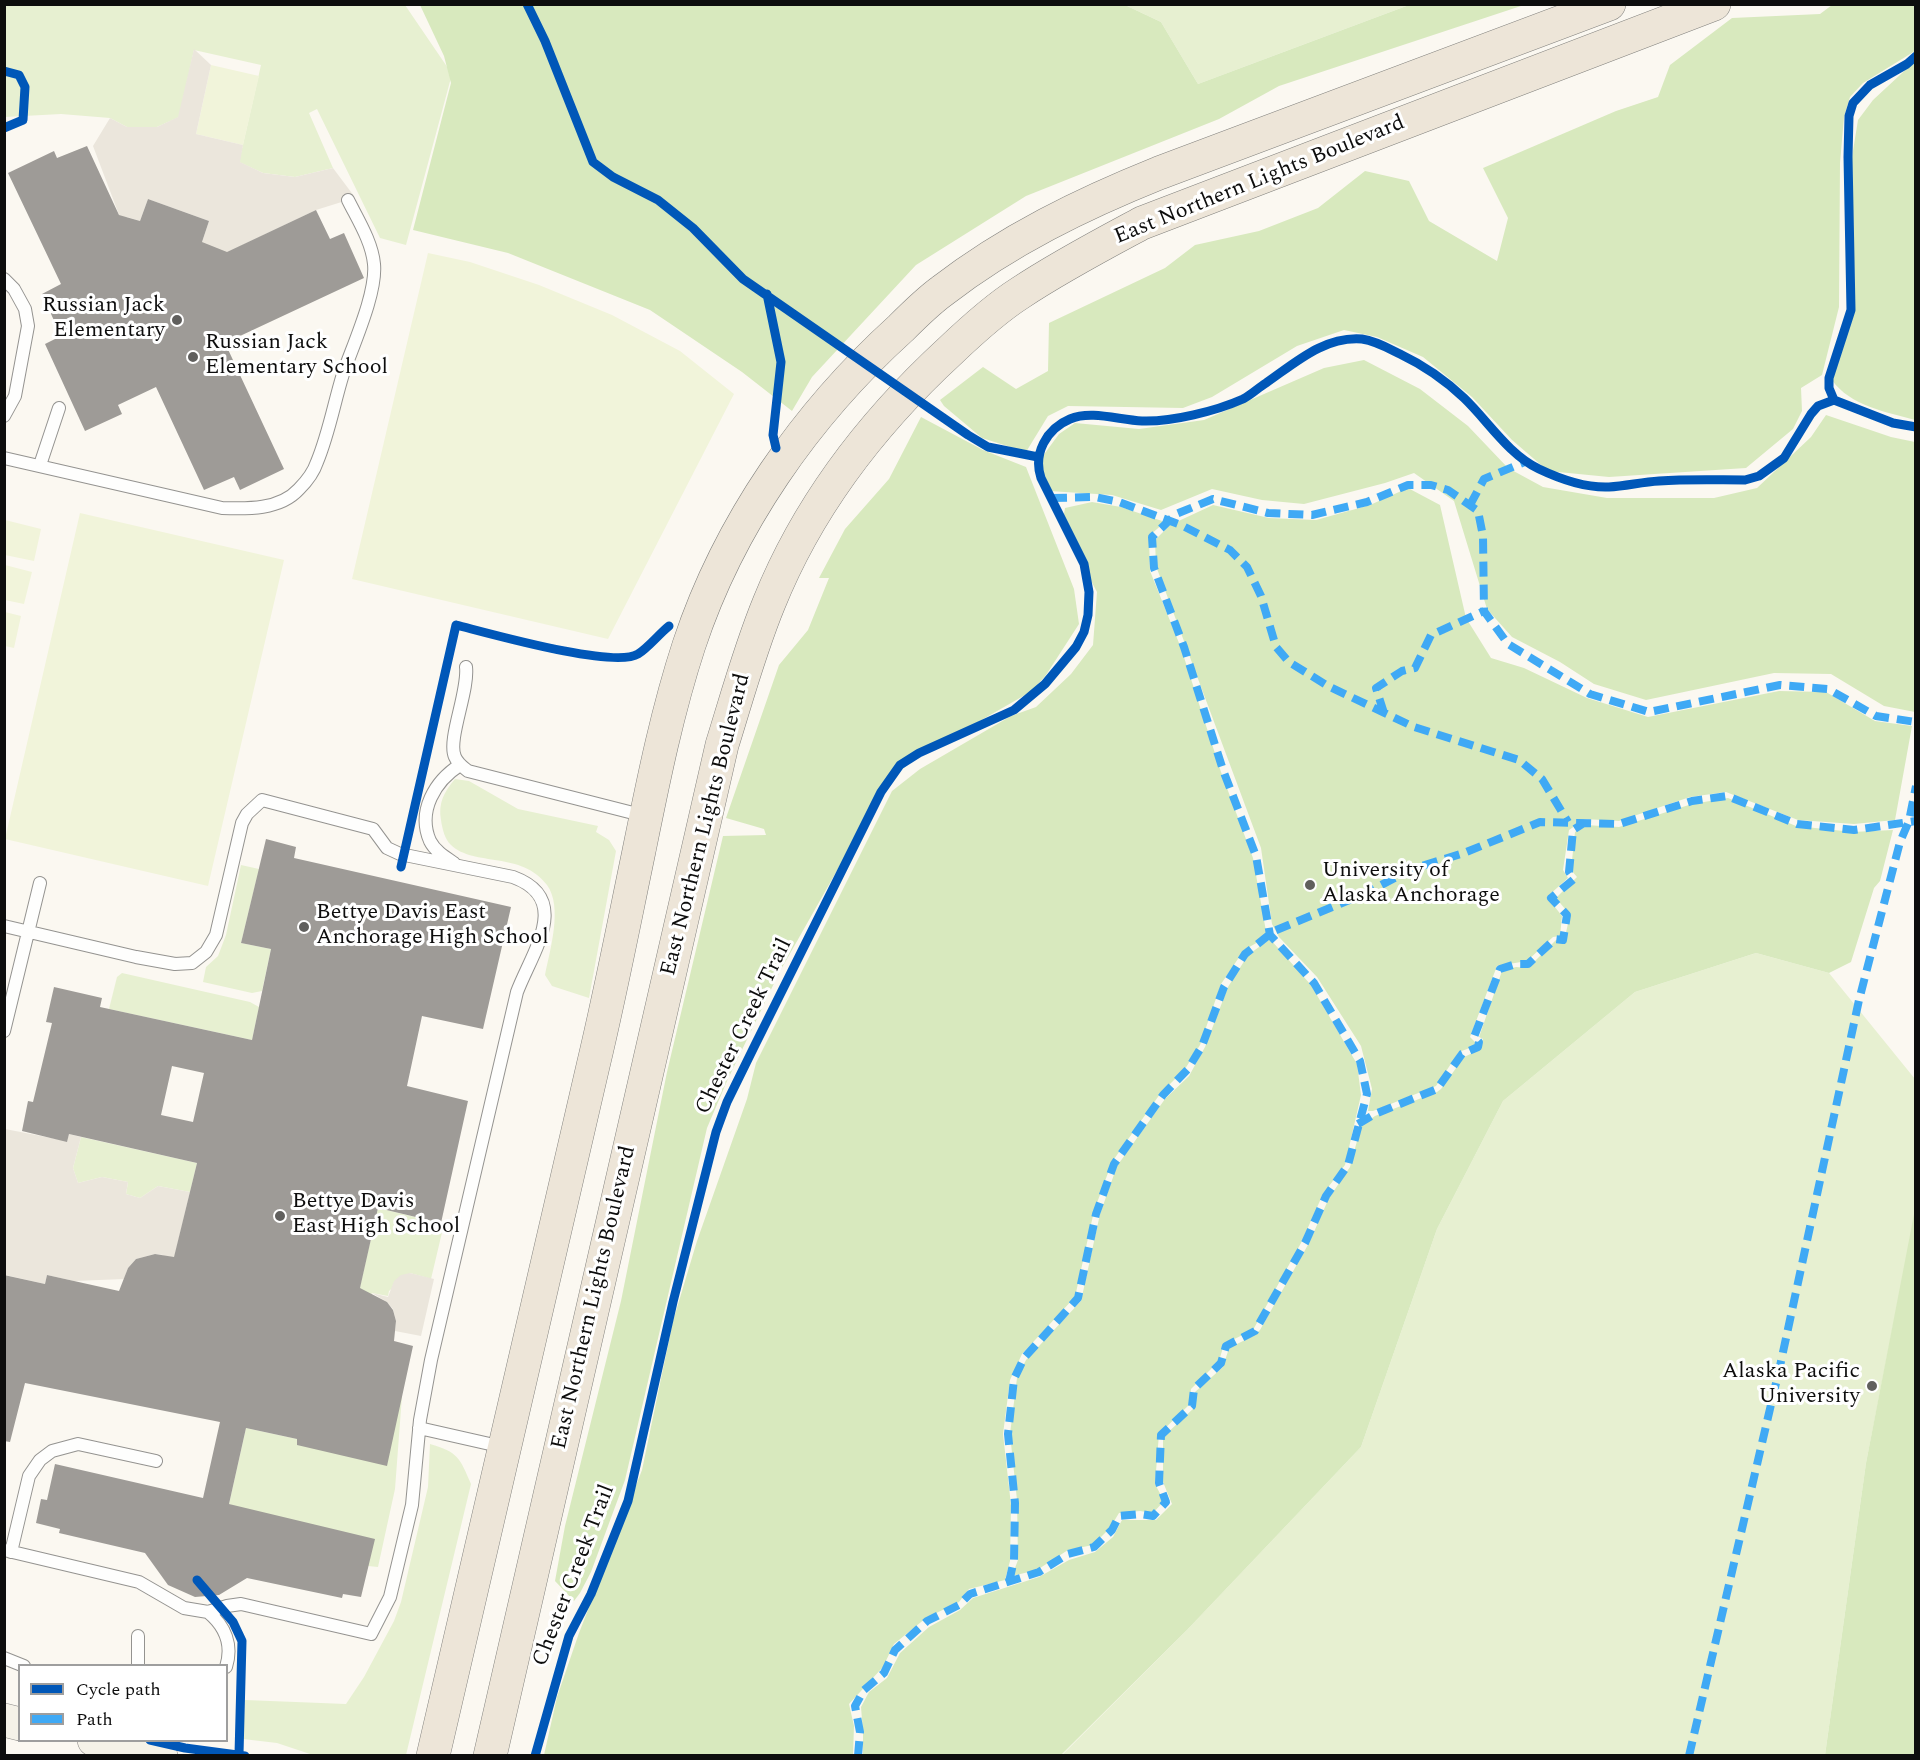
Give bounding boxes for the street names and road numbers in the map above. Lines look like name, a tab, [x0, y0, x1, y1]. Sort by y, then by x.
street label: East Northern Lights Boulevard	[1111, 111, 1409, 251]
street label: East Northern Lights Boulevard	[657, 671, 757, 979]
street label: Chester Creek Trail	[691, 935, 799, 1119]
street label: East Northern Lights Boulevard	[547, 1144, 643, 1452]
street label: Chester Creek Trail	[528, 1481, 622, 1671]

